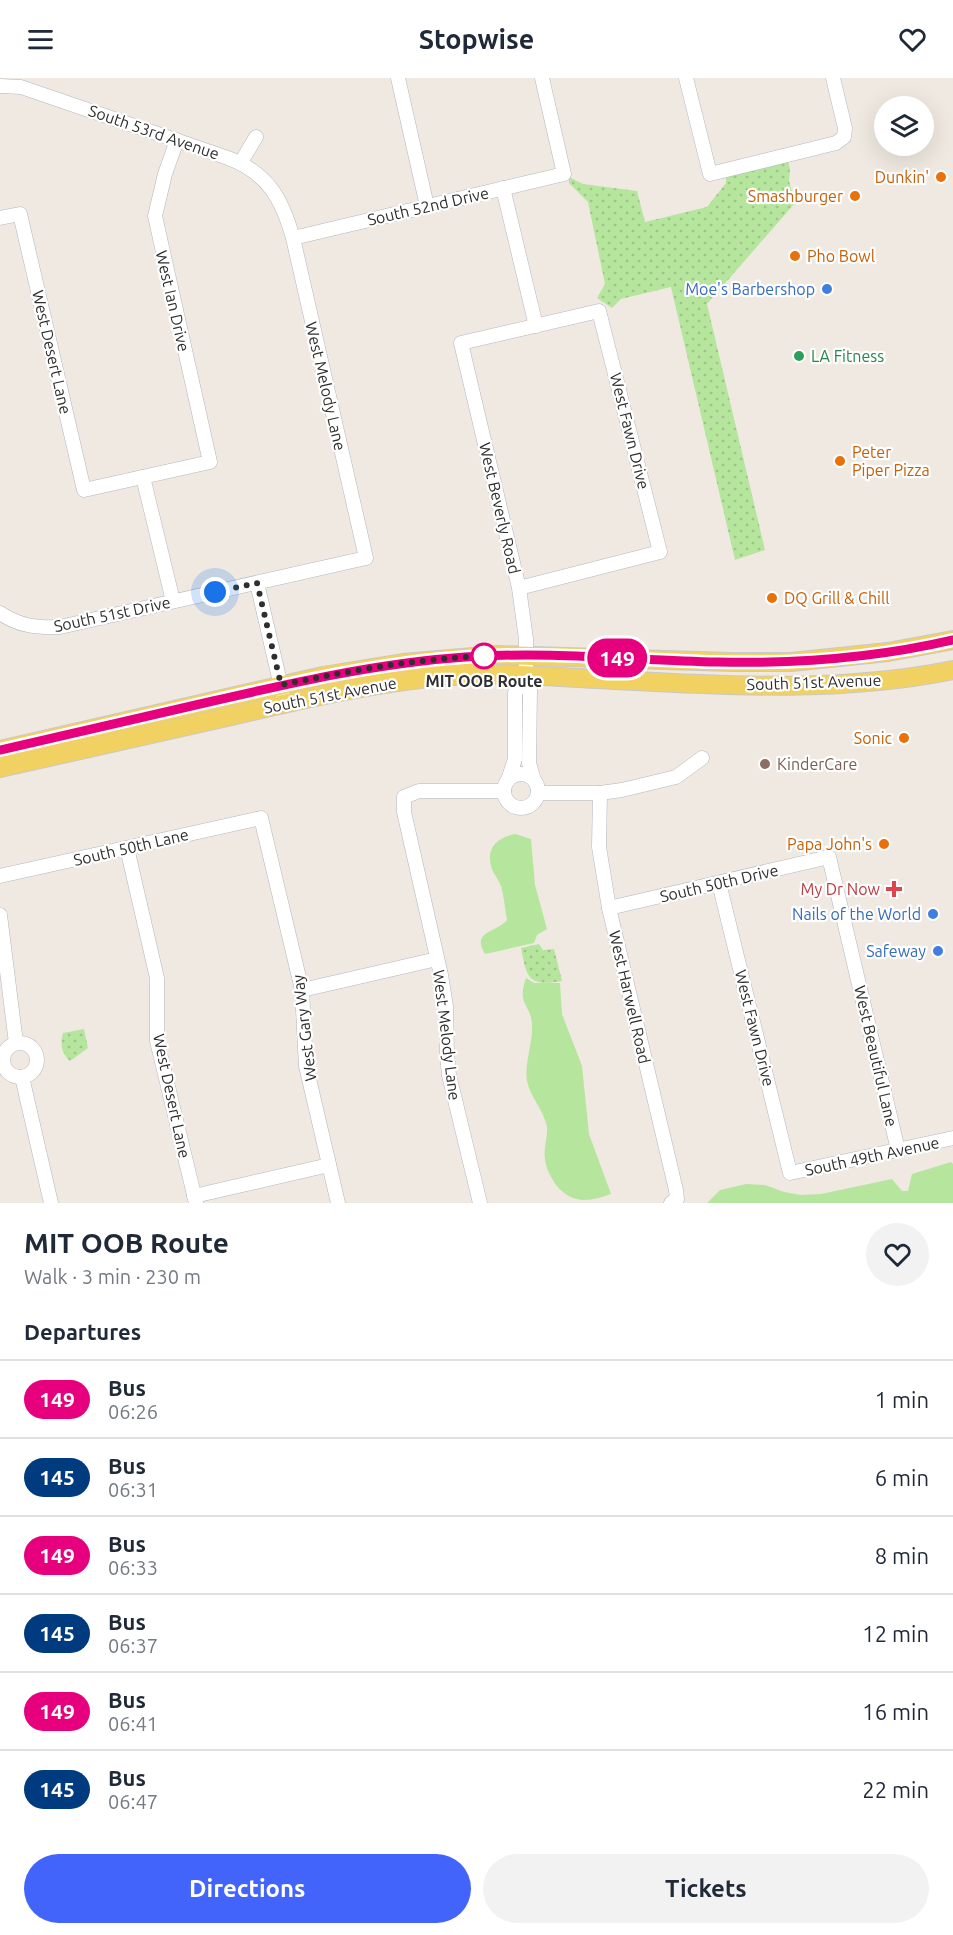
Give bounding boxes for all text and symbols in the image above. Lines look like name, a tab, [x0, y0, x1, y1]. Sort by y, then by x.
icon: menu	[24, 23, 57, 56]
icon: heart	[896, 23, 929, 56]
text: Stopwise	[419, 24, 534, 54]
map controls	[874, 96, 934, 156]
button: layers	[874, 96, 934, 156]
street label: South 53rd Avenue	[86, 101, 222, 163]
place label: Dunkin'	[875, 168, 929, 186]
marker: Dunkin'	[934, 170, 948, 184]
street label: South 52nd Drive	[366, 183, 490, 229]
place label: Smashburger	[748, 187, 843, 205]
marker: Smashburger	[848, 189, 862, 203]
place label: Pho Bowl	[807, 247, 875, 265]
street label: West Ian Drive	[153, 249, 193, 353]
marker: Pho Bowl	[788, 249, 802, 263]
place label: Moe's Barbershop	[685, 280, 815, 298]
marker: Moe's Barbershop	[820, 282, 834, 296]
street label: West Desert Lane	[29, 288, 75, 416]
street label: West Melody Lane	[302, 320, 350, 452]
place label: LA Fitness	[811, 347, 884, 365]
marker: LA Fitness	[792, 349, 806, 363]
street label: West Fawn Drive	[607, 371, 653, 491]
street label: West Beverly Road	[476, 441, 524, 575]
place label: Peter Piper Pizza	[852, 443, 930, 479]
marker: Peter Piper Pizza	[833, 454, 847, 468]
your location	[200, 577, 230, 607]
place label: DQ Grill & Chill	[784, 589, 889, 607]
marker: DQ Grill & Chill	[765, 591, 779, 605]
street label: South 51st Drive	[52, 593, 172, 635]
line badge: 149	[582, 638, 652, 678]
marker: MIT OOB Route	[471, 643, 497, 669]
text: 149	[599, 646, 635, 670]
street label: South 51st Avenue	[746, 671, 882, 693]
place label: MIT OOB Route	[425, 672, 543, 690]
street label: South 51st Avenue	[262, 673, 398, 717]
place label: Sonic	[854, 729, 893, 747]
marker: Sonic	[897, 731, 911, 745]
place label: KinderCare	[777, 755, 857, 773]
marker: KinderCare	[758, 757, 772, 771]
street label: South 50th Lane	[72, 825, 190, 869]
place label: Papa John's	[787, 835, 872, 853]
marker: Papa John's	[877, 837, 891, 851]
street label: South 50th Drive	[658, 861, 780, 905]
place label: My Dr Now	[801, 880, 881, 898]
marker: My Dr Now	[885, 880, 903, 898]
place label: Nails of the World	[792, 905, 921, 923]
marker: Nails of the World	[926, 907, 940, 921]
street label: West Harwell Road	[606, 929, 654, 1065]
place label: Safeway	[866, 942, 926, 960]
marker: Safeway	[931, 944, 945, 958]
street label: West Fawn Drive	[732, 968, 778, 1088]
street label: West Melody Lane	[430, 969, 464, 1101]
street label: West Gary Way	[288, 973, 319, 1082]
street label: West Beautiful Lane	[851, 984, 901, 1128]
street label: West Desert Lane	[150, 1032, 194, 1160]
street label: South 49th Avenue	[803, 1133, 941, 1179]
button: heart	[866, 1223, 929, 1286]
text: MIT OOB Route	[24, 1227, 229, 1258]
text: Walk · 3 min · 230 m	[24, 1265, 201, 1288]
text: Departures	[24, 1319, 141, 1344]
text: Bus	[108, 1375, 146, 1400]
text: 149	[39, 1387, 75, 1411]
text: 1 min	[875, 1387, 929, 1412]
text: 06:26	[108, 1400, 158, 1423]
text: Bus	[108, 1453, 146, 1478]
text: 145	[39, 1465, 75, 1489]
text: 6 min	[875, 1465, 929, 1490]
text: 06:31	[108, 1478, 158, 1501]
text: Bus	[108, 1531, 146, 1556]
text: 149	[39, 1543, 75, 1567]
text: 8 min	[875, 1543, 929, 1568]
text: 06:33	[108, 1556, 158, 1579]
text: Bus	[108, 1609, 146, 1634]
text: 145	[39, 1621, 75, 1645]
text: 12 min	[862, 1621, 929, 1646]
text: 06:37	[108, 1634, 158, 1657]
text: Bus	[108, 1687, 146, 1712]
text: 149	[39, 1699, 75, 1723]
text: 16 min	[862, 1699, 929, 1724]
text: 06:41	[108, 1712, 158, 1735]
text: Bus	[108, 1765, 146, 1790]
text: 145	[39, 1777, 75, 1801]
text: 22 min	[862, 1777, 929, 1802]
text: 06:47	[108, 1790, 158, 1813]
button: Directions	[24, 1854, 471, 1923]
button: Tickets	[483, 1854, 929, 1923]

